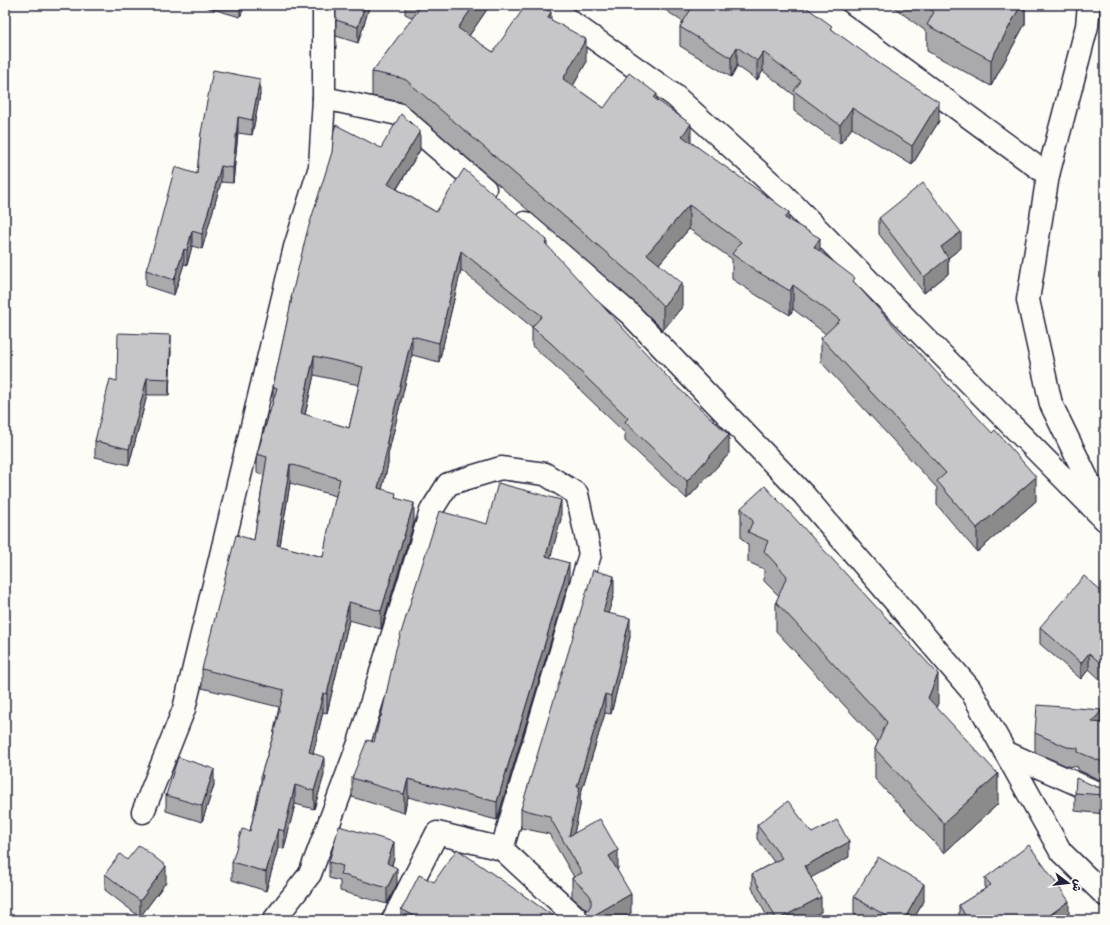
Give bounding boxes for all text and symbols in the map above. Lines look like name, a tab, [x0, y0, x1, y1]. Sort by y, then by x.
north arrow	[1048, 863, 1088, 903]
text: ش	[1069, 878, 1086, 893]

